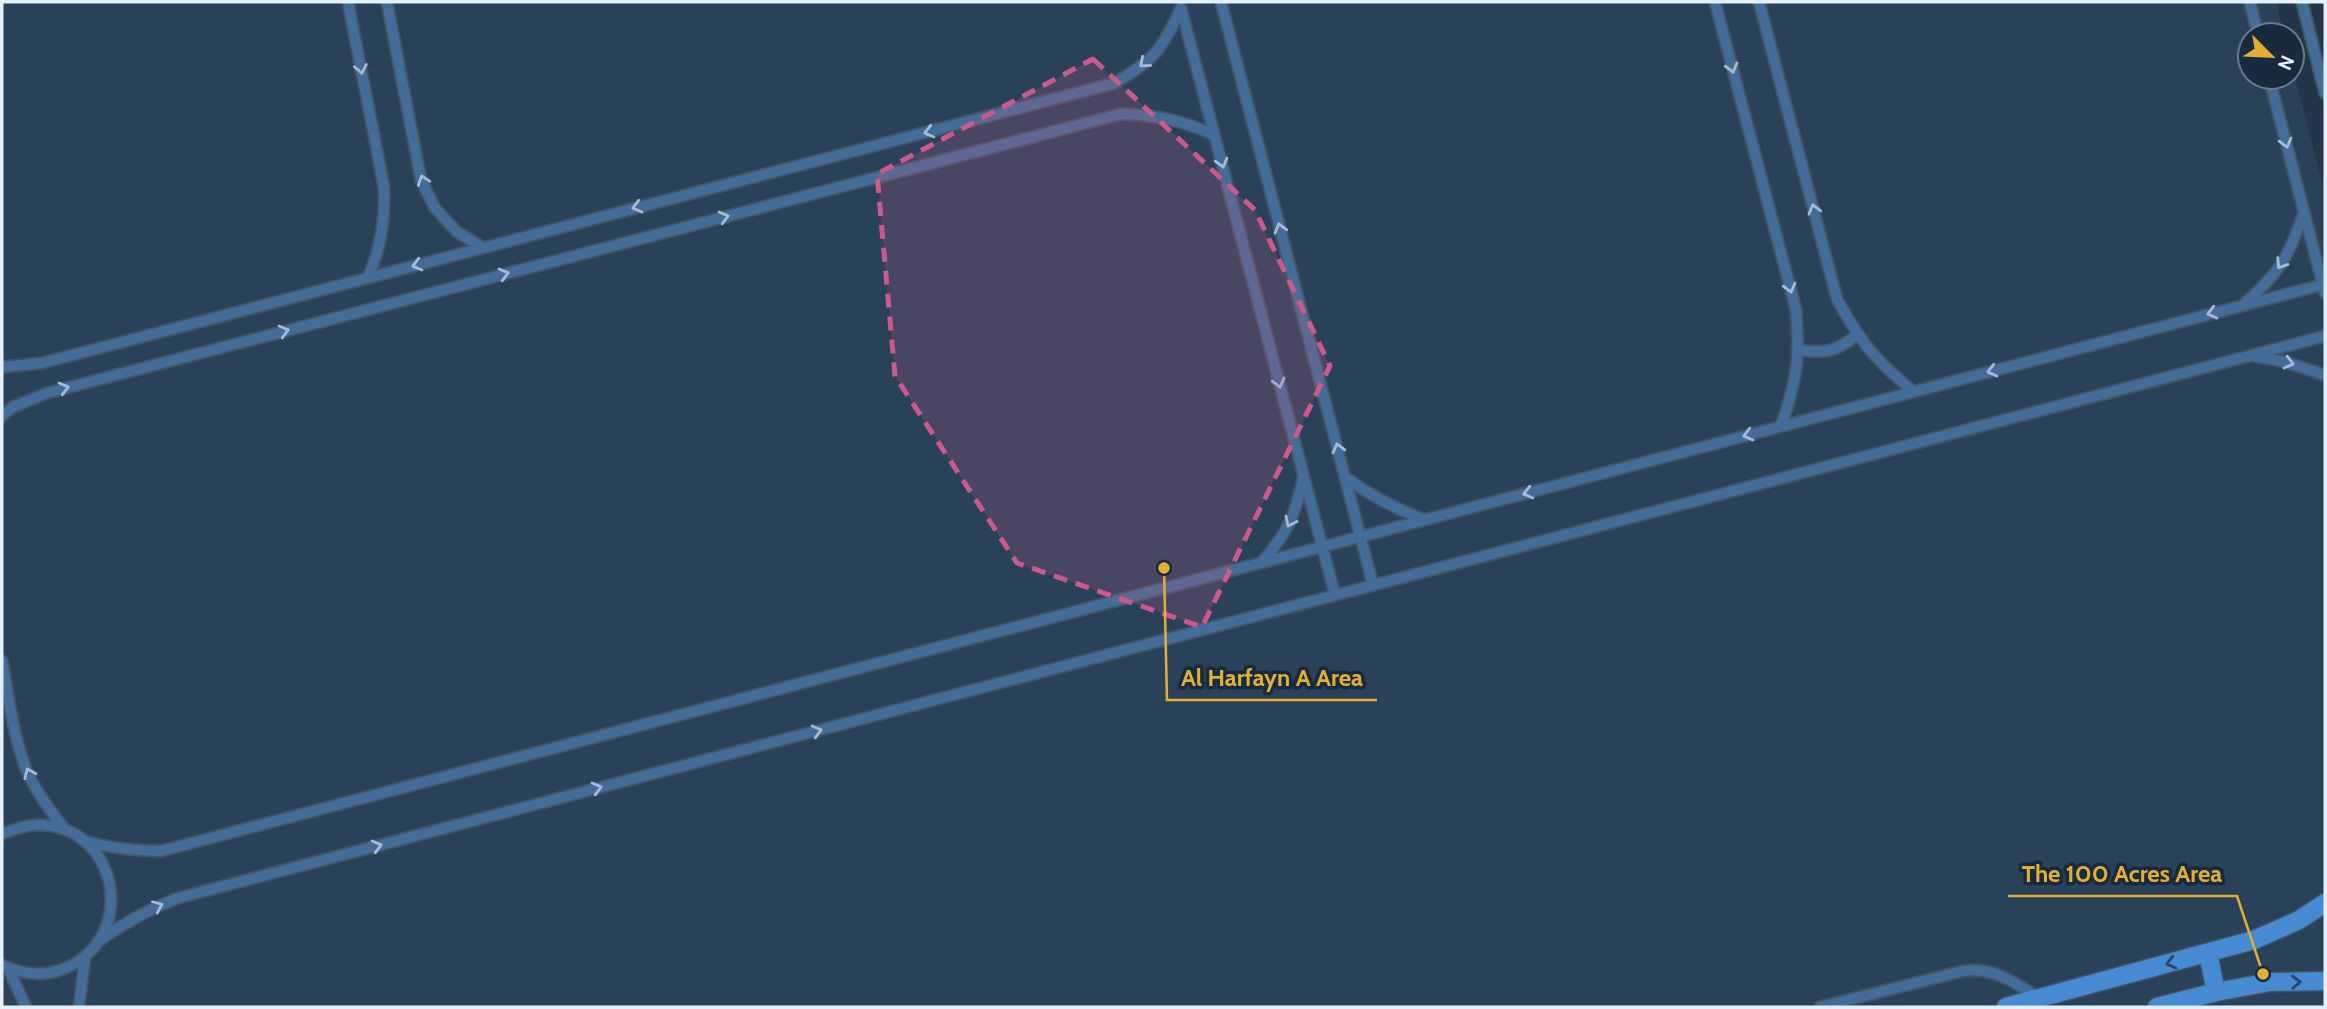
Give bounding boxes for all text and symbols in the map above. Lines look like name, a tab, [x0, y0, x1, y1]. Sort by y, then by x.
north arrow	[2236, 21, 2306, 91]
text: N	[2273, 52, 2299, 74]
one-way arrow	[1139, 55, 1152, 67]
one-way arrow	[1724, 62, 1738, 74]
one-way arrow	[353, 63, 368, 75]
one-way arrow	[923, 123, 935, 138]
one-way arrow	[2278, 137, 2292, 149]
one-way arrow	[1214, 156, 1228, 168]
one-way arrow	[417, 175, 431, 187]
one-way arrow	[632, 199, 644, 213]
one-way arrow	[1808, 203, 1822, 215]
one-way arrow	[718, 211, 730, 225]
one-way arrow	[1274, 222, 1288, 234]
one-way arrow	[2277, 256, 2290, 269]
one-way arrow	[411, 257, 423, 271]
one-way arrow	[498, 268, 510, 282]
one-way arrow	[1782, 282, 1796, 294]
one-way arrow	[2206, 305, 2218, 319]
one-way arrow	[278, 325, 290, 339]
one-way arrow	[2283, 355, 2295, 369]
one-way arrow	[1986, 363, 1998, 377]
one-way arrow	[1271, 377, 1285, 389]
one-way arrow	[58, 382, 70, 397]
one-way arrow	[1742, 427, 1754, 441]
one-way arrow	[1332, 442, 1346, 454]
one-way arrow	[1522, 485, 1534, 499]
one-way arrow	[1284, 515, 1298, 528]
callout: Al Harfayn A Area	[1167, 655, 1377, 700]
text: Al Harfayn A Area	[1181, 663, 1363, 692]
one-way arrow	[811, 724, 823, 739]
one-way arrow	[23, 768, 37, 780]
one-way arrow	[591, 782, 603, 796]
one-way arrow	[371, 840, 383, 854]
callout: The 100 Acres Area	[2008, 851, 2237, 896]
text: The 100 Acres Area	[2022, 859, 2222, 888]
one-way arrow	[150, 900, 163, 914]
one-way arrow	[2165, 955, 2177, 969]
one-way arrow	[2291, 974, 2302, 989]

